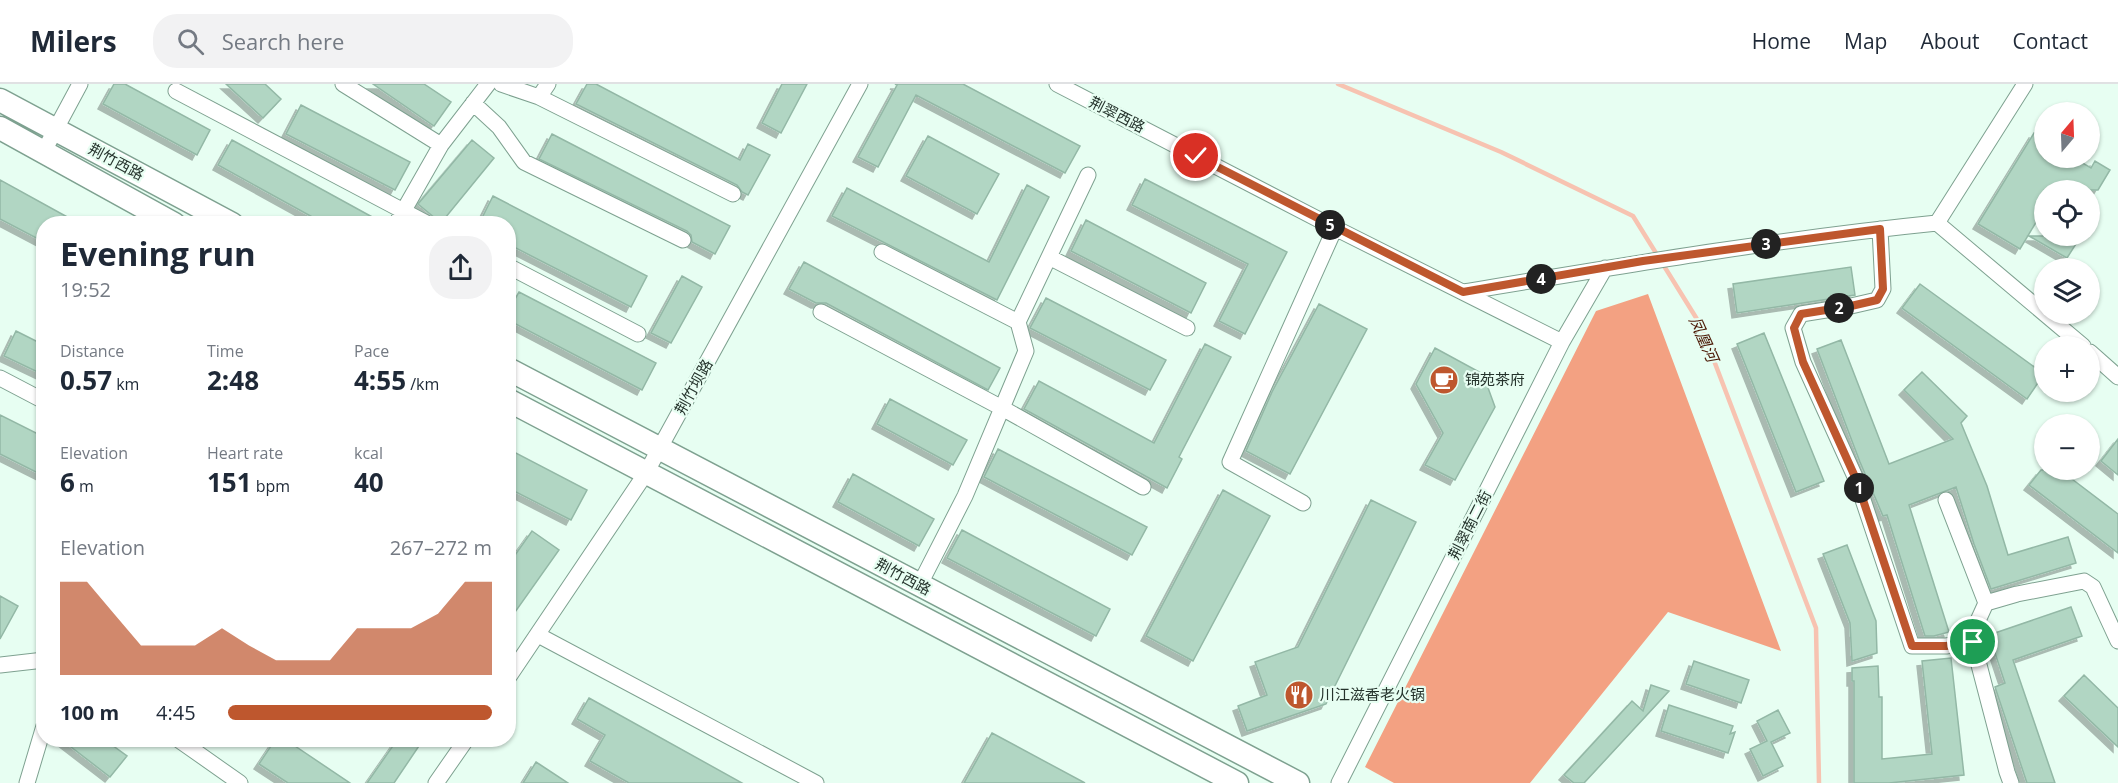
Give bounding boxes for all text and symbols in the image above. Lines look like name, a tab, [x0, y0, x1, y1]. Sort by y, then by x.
search box	[153, 14, 573, 68]
text: Milers	[30, 22, 117, 60]
icon: search	[174, 25, 207, 58]
text: Search here	[222, 26, 344, 56]
text: Home	[1752, 27, 1811, 55]
text: Map	[1844, 27, 1887, 55]
text: About	[1920, 27, 1980, 55]
text: Contact	[2013, 27, 2088, 55]
street label: 荆翠西路	[1086, 92, 1149, 137]
north arrow	[2034, 102, 2100, 168]
map controls	[2034, 102, 2100, 480]
pin	[1170, 130, 1221, 181]
street label: 荆竹西路	[85, 138, 148, 184]
icon: check	[1179, 139, 1212, 172]
button: locate	[2034, 180, 2100, 246]
pin: 5	[1315, 210, 1345, 240]
text: 5	[1325, 214, 1335, 236]
pin: 3	[1751, 229, 1781, 259]
text: Evening run	[60, 231, 256, 276]
text: 3	[1761, 233, 1771, 255]
button: share	[429, 236, 492, 299]
button: layers	[2034, 258, 2100, 324]
pin: 4	[1526, 264, 1556, 294]
text: 4	[1536, 268, 1546, 290]
text: 19:52	[60, 276, 111, 303]
pin: 2	[1824, 293, 1854, 323]
text: 2	[1834, 297, 1844, 319]
water label: 凤凰河	[1684, 313, 1725, 368]
button: +	[2034, 336, 2100, 402]
text: Distance	[60, 340, 124, 362]
text: Time	[207, 340, 244, 362]
text: Pace	[354, 340, 389, 362]
street label: 荆竹坝路	[670, 355, 716, 418]
text: 0.57	[60, 362, 112, 398]
text: 2:48	[207, 362, 259, 398]
text: 4:55	[354, 362, 406, 398]
cafe icon: 锦苑茶府	[1428, 364, 1460, 396]
place label: 锦苑茶府	[1465, 369, 1525, 389]
text: km	[112, 373, 139, 395]
text: /km	[406, 373, 439, 395]
button: −	[2034, 414, 2100, 480]
text: Elevation	[60, 442, 128, 464]
text: Heart rate	[207, 442, 283, 464]
text: kcal	[354, 442, 383, 464]
text: 6	[60, 464, 75, 500]
text: 151	[207, 464, 252, 500]
text: 40	[354, 464, 384, 500]
pin: 1	[1844, 473, 1874, 503]
text: m	[75, 475, 94, 497]
text: bpm	[252, 475, 290, 497]
text: 1	[1854, 477, 1864, 499]
street label: 荆翠南二街	[1443, 487, 1495, 563]
text: Elevation	[60, 534, 145, 561]
text: 267–272 m	[390, 534, 492, 561]
street label: 荆竹西路	[872, 553, 935, 599]
pin	[1947, 616, 1998, 667]
icon: arrive	[1956, 625, 1989, 658]
restaurant icon: 川江滋香老火锅	[1283, 679, 1315, 711]
place label: 川江滋香老火锅	[1320, 684, 1425, 704]
text: 100 m	[60, 699, 119, 726]
text: 4:45	[156, 699, 196, 726]

